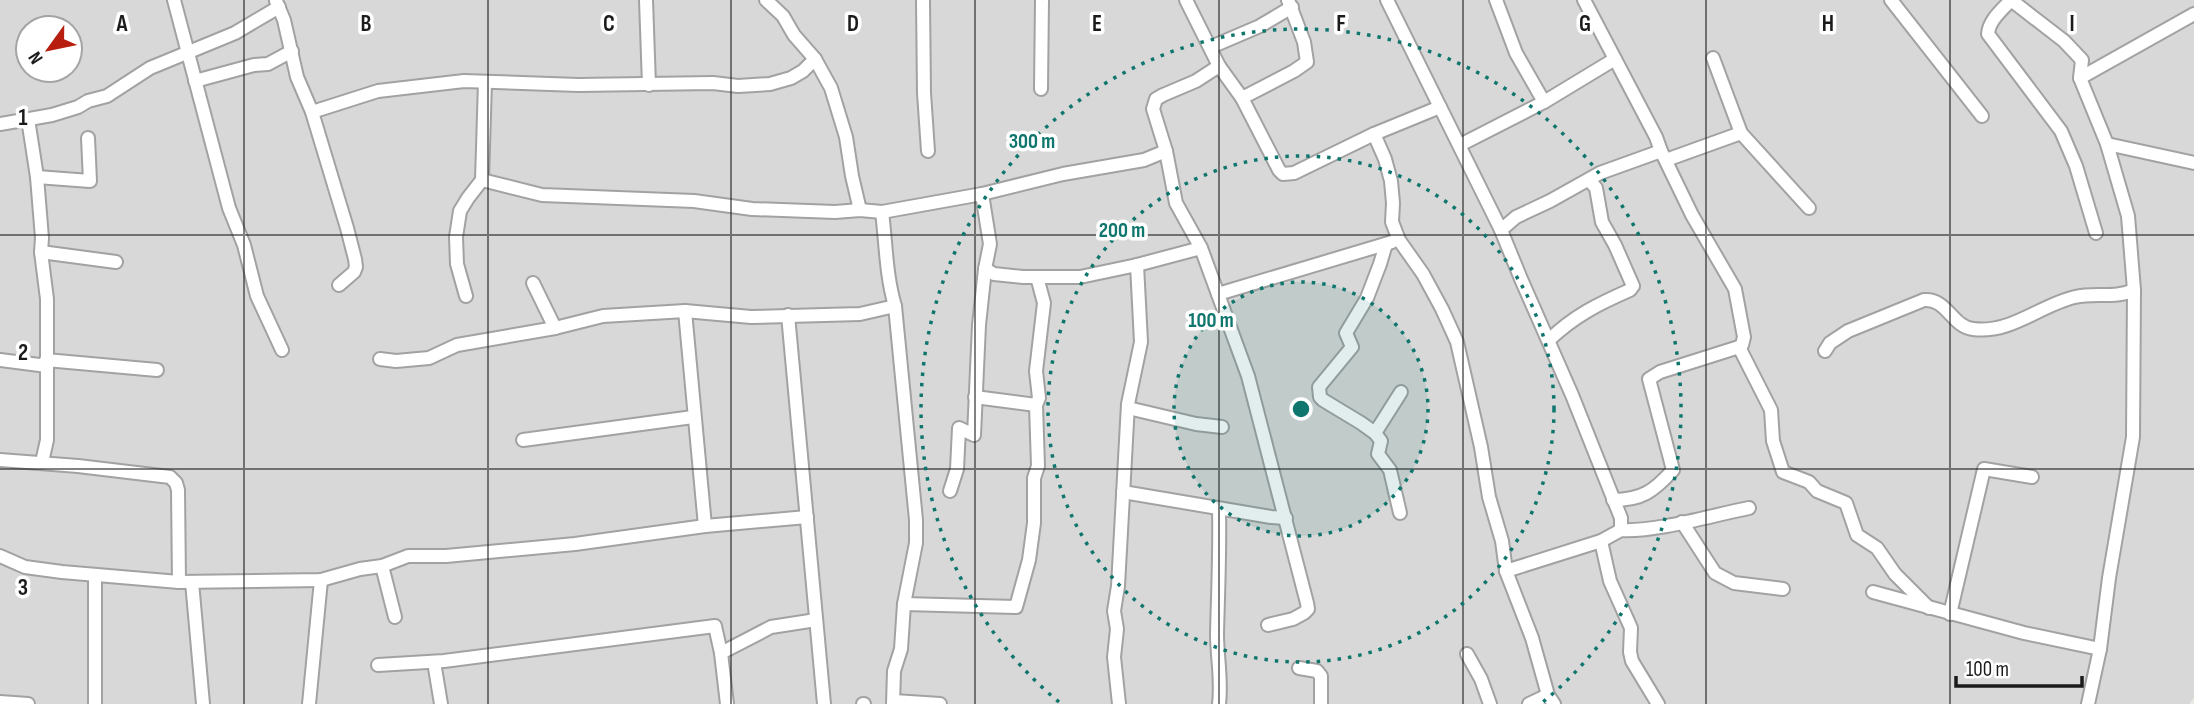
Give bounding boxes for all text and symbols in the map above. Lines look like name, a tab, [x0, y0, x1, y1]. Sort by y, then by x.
text: A	[116, 10, 129, 38]
text: B	[361, 10, 372, 38]
text: C	[603, 10, 615, 38]
text: D	[847, 10, 859, 38]
text: E	[1092, 10, 1102, 38]
text: F	[1336, 10, 1346, 38]
text: G	[1579, 10, 1591, 38]
text: H	[1822, 10, 1834, 38]
text: I	[2069, 10, 2075, 38]
north arrow	[14, 14, 84, 84]
text: N	[24, 47, 48, 68]
text: 1	[18, 104, 28, 132]
text: 300 m	[1009, 129, 1055, 154]
text: 200 m	[1099, 218, 1145, 243]
text: 100 m	[1188, 308, 1234, 333]
text: 2	[18, 339, 28, 367]
centre of rings	[1289, 397, 1313, 421]
text: 3	[18, 574, 28, 602]
scale bar	[1956, 644, 2082, 688]
text: 100 m	[1966, 657, 2009, 682]

